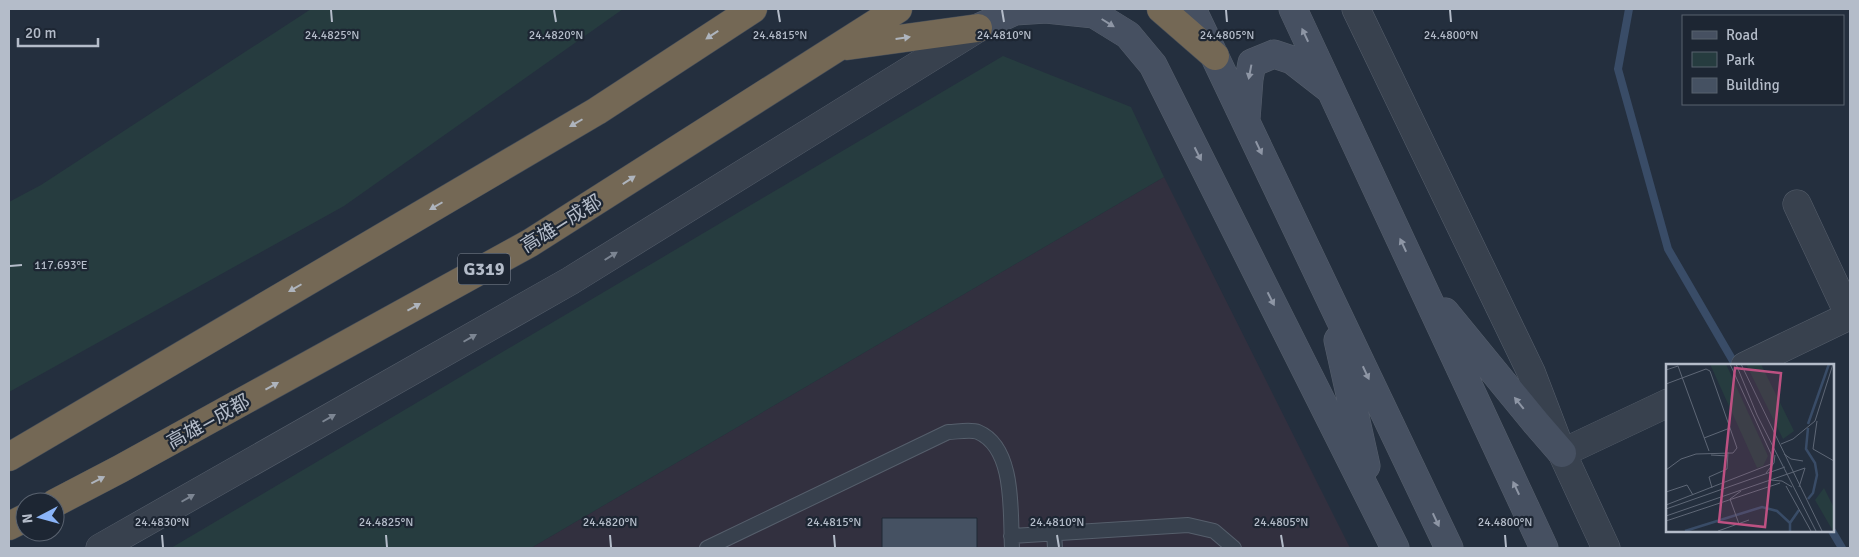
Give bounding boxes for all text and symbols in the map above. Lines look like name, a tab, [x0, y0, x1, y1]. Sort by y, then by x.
scale bar	[18, 15, 98, 47]
legend	[1682, 15, 1844, 105]
one-way arrow	[1101, 18, 1114, 28]
text: 20 m	[25, 24, 56, 42]
text: Road	[1726, 26, 1758, 44]
one-way arrow	[1301, 27, 1310, 42]
text: 24.4825°N	[305, 28, 359, 43]
text: 24.4820°N	[529, 28, 583, 43]
text: 24.4815°N	[753, 28, 807, 43]
text: 24.4810°N	[977, 28, 1031, 43]
text: 24.4805°N	[1200, 28, 1254, 43]
text: 24.4800°N	[1424, 28, 1478, 43]
one-way arrow	[706, 31, 719, 40]
one-way arrow	[896, 34, 912, 42]
text: Park	[1726, 51, 1755, 69]
one-way arrow	[1246, 64, 1254, 80]
text: Building	[1726, 76, 1780, 94]
one-way arrow	[569, 119, 582, 128]
one-way arrow	[1254, 140, 1263, 155]
one-way arrow	[1194, 147, 1202, 161]
one-way arrow	[622, 175, 636, 185]
street label: 高雄—成都	[517, 190, 606, 258]
one-way arrow	[429, 201, 442, 210]
one-way arrow	[1399, 238, 1407, 252]
one-way arrow	[604, 251, 617, 261]
road number: G319	[458, 253, 510, 284]
text: 117.693°E	[34, 258, 88, 273]
one-way arrow	[288, 284, 303, 292]
one-way arrow	[1267, 292, 1275, 307]
one-way arrow	[407, 303, 421, 311]
one-way arrow	[464, 333, 477, 342]
inset map	[1666, 364, 1834, 532]
one-way arrow	[1362, 366, 1370, 380]
one-way arrow	[265, 381, 278, 390]
street label: 高雄—成都	[163, 389, 254, 454]
one-way arrow	[1514, 397, 1525, 410]
one-way arrow	[321, 414, 336, 422]
one-way arrow	[91, 476, 106, 485]
one-way arrow	[1511, 481, 1519, 495]
north arrow	[15, 492, 65, 542]
one-way arrow	[181, 494, 194, 503]
text: N	[19, 513, 37, 524]
one-way arrow	[1432, 513, 1440, 527]
text: 24.4830°N	[135, 515, 189, 530]
text: 24.4825°N	[359, 515, 413, 530]
text: 24.4820°N	[583, 515, 637, 530]
text: 24.4815°N	[807, 515, 861, 530]
text: 24.4810°N	[1030, 515, 1084, 530]
text: 24.4805°N	[1254, 515, 1308, 530]
text: 24.4800°N	[1478, 515, 1532, 530]

